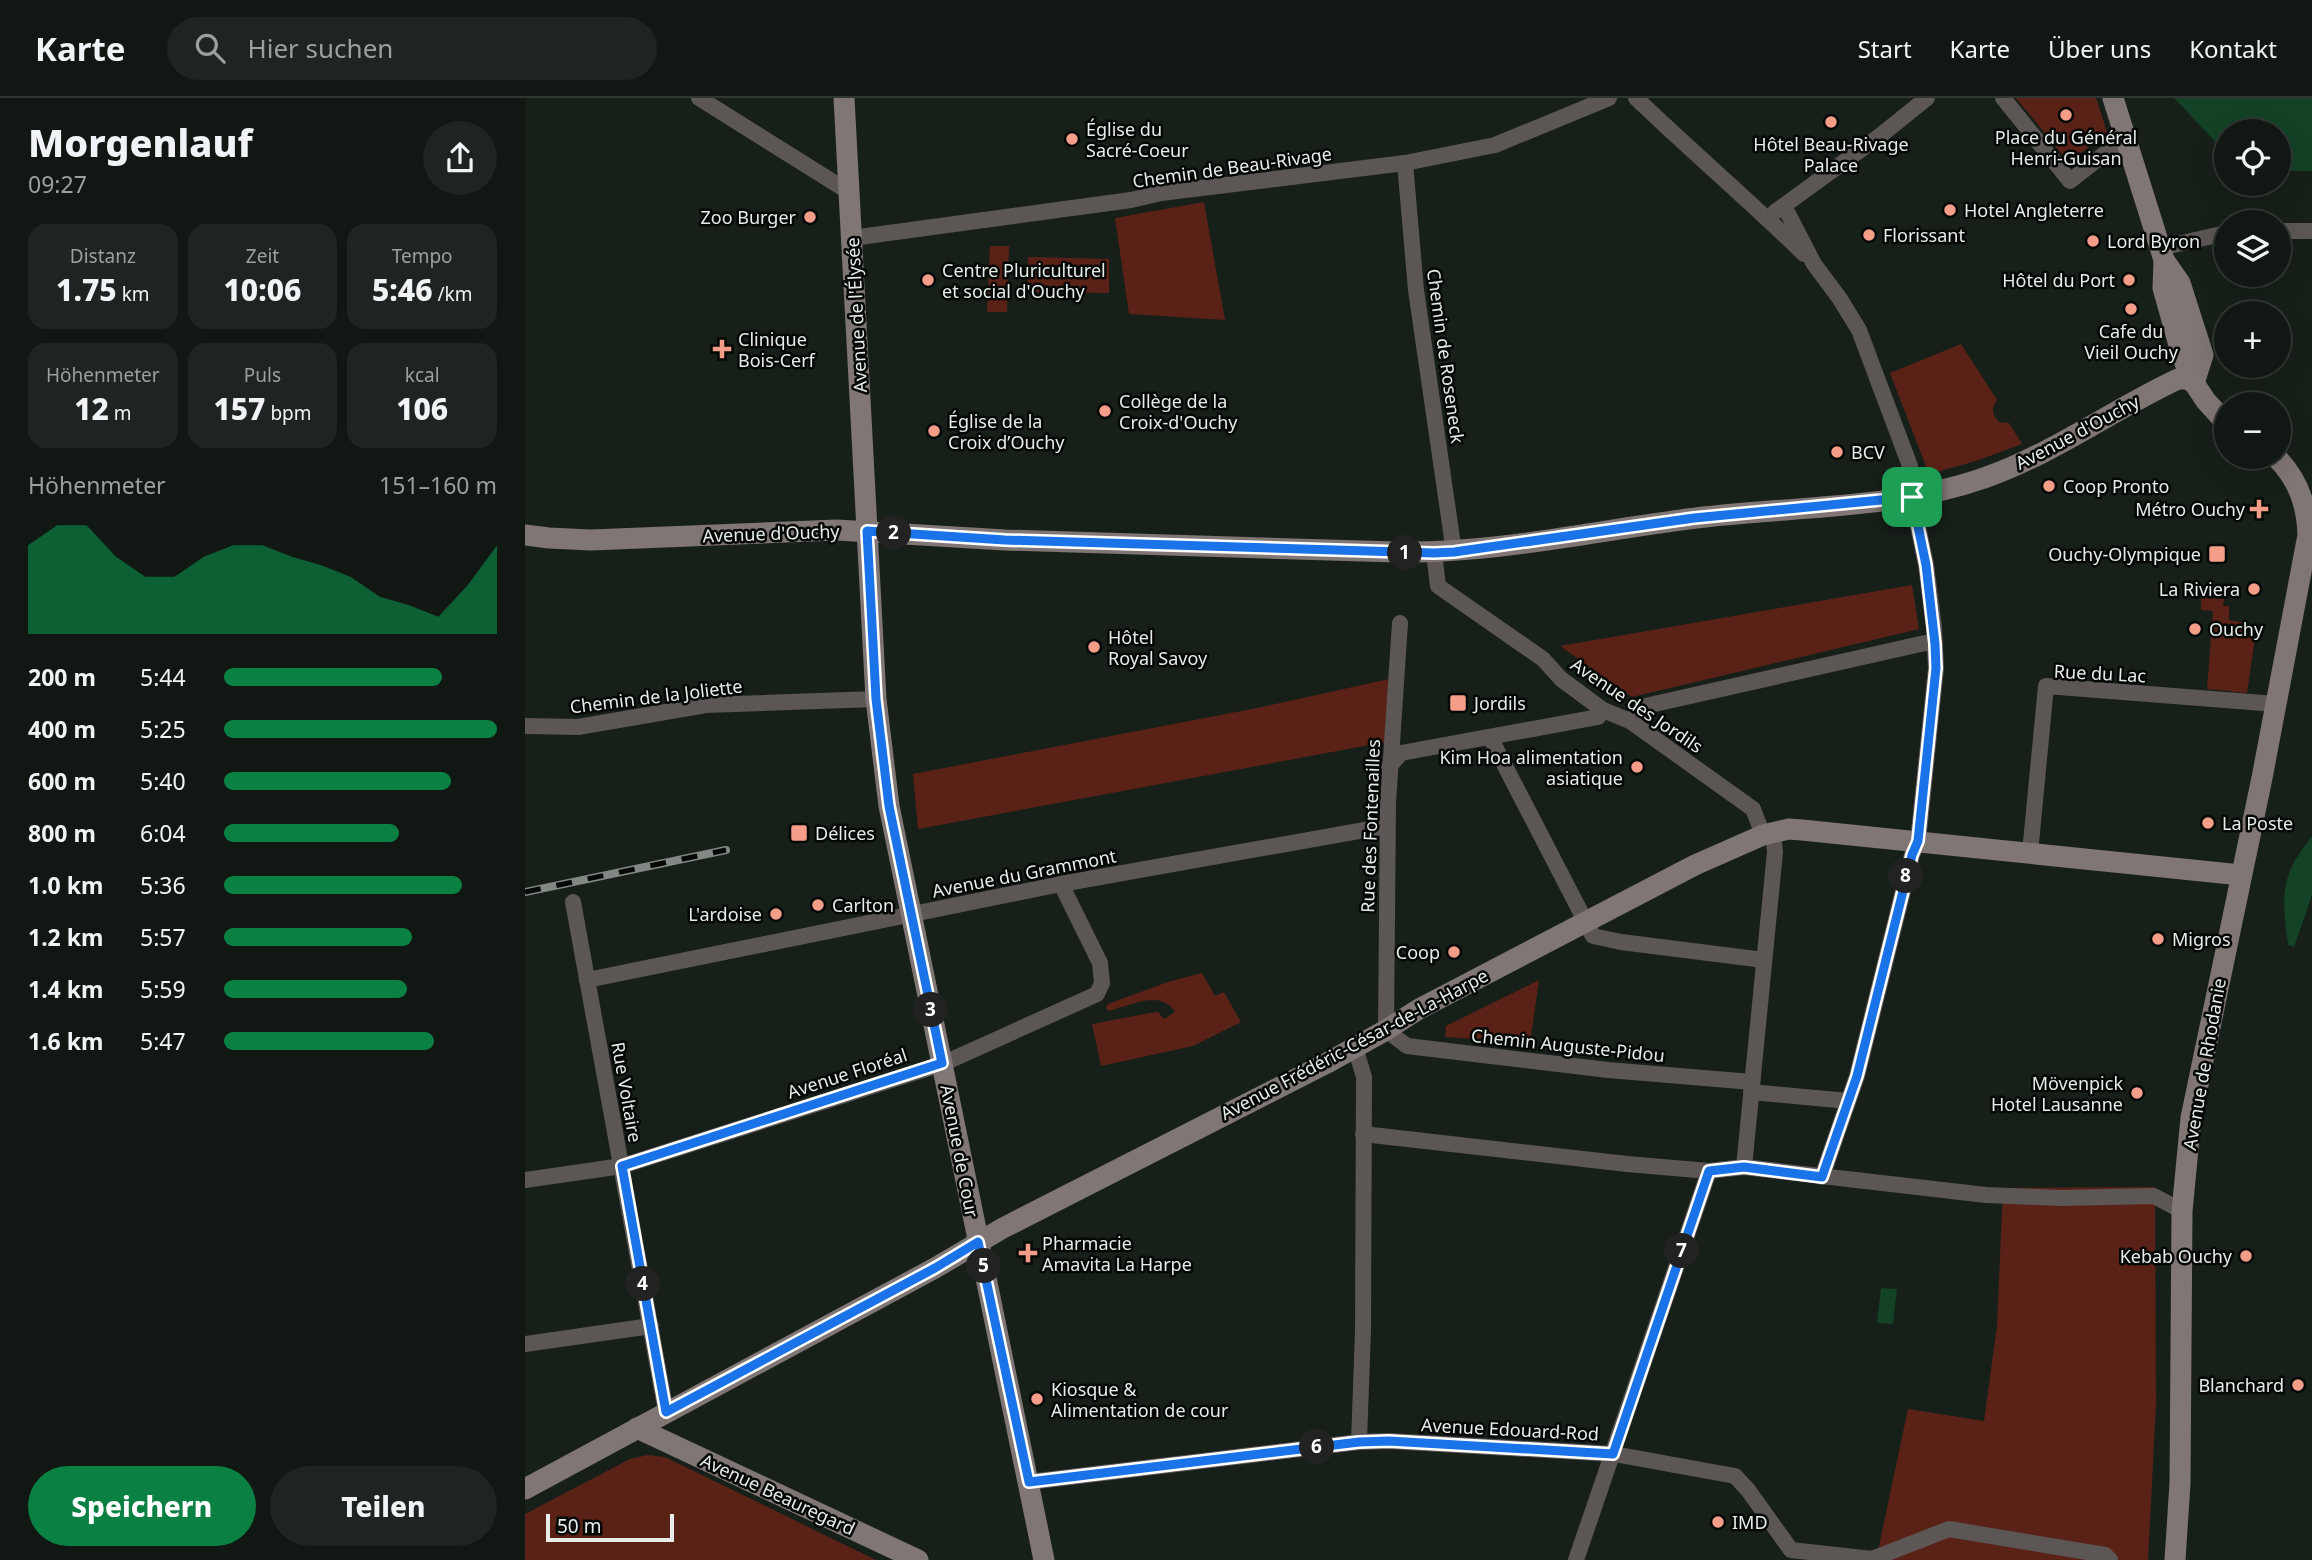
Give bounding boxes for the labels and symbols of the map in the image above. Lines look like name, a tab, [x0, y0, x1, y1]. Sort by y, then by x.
marker: Place du Général Henri-Guisan	[2058, 107, 2074, 123]
marker: Hôtel Beau-Rivage Palace	[1823, 114, 1839, 130]
place label: Église du Sacré-Coeur	[1086, 117, 1189, 162]
place label: Place du Général Henri-Guisan	[1995, 125, 2137, 170]
marker: Église du Sacré-Coeur	[1064, 131, 1080, 147]
place label: Hôtel Beau-Rivage Palace	[1753, 132, 1909, 177]
street label: Chemin de Beau-Rivage	[1131, 141, 1333, 193]
place label: Hotel Angleterre	[1964, 198, 2104, 222]
marker: Hotel Angleterre	[1942, 202, 1958, 218]
place label: Zoo Burger	[701, 205, 797, 229]
marker: Zoo Burger	[802, 209, 818, 225]
place label: Florissant	[1883, 223, 1965, 247]
marker: Florissant	[1861, 227, 1877, 243]
place label: Lord Byron	[2107, 229, 2200, 253]
marker: Lord Byron	[2085, 233, 2101, 249]
street label: Avenue de l'Élysée	[840, 237, 872, 393]
place label: Centre Pluriculturel et social d'Ouchy	[942, 258, 1106, 303]
street label: Chemin de Roseneck	[1422, 267, 1470, 445]
place label: Hôtel du Port	[2002, 268, 2115, 292]
marker: Centre Pluriculturel et social d'Ouchy	[920, 272, 936, 288]
marker: Hôtel du Port	[2121, 272, 2137, 288]
marker: Cafe du Vieil Ouchy	[2123, 301, 2139, 317]
place label: Cafe du Vieil Ouchy	[2084, 319, 2179, 364]
place label: Clinique Bois-Cerf	[738, 327, 816, 372]
marker: Clinique Bois-Cerf	[712, 339, 732, 359]
place label: Collège de la Croix-d'Ouchy	[1119, 389, 1238, 434]
street label: Avenue d'Ouchy	[2011, 389, 2144, 475]
marker: Collège de la Croix-d'Ouchy	[1097, 403, 1113, 419]
place label: Église de la Croix d’Ouchy	[948, 409, 1065, 454]
marker: Église de la Croix d’Ouchy	[926, 423, 942, 439]
place label: BCV	[1851, 440, 1885, 464]
marker: BCV	[1829, 444, 1845, 460]
pin	[1882, 467, 1942, 527]
place label: Coop Pronto	[2063, 474, 2169, 498]
marker: Coop Pronto	[2041, 478, 2057, 494]
place label: Métro Ouchy	[2135, 497, 2246, 521]
marker: Métro Ouchy	[2251, 501, 2267, 517]
pin: 2	[877, 516, 911, 550]
street label: Avenue d'Ouchy	[702, 519, 841, 547]
pin: 1	[1387, 536, 1423, 570]
place label: Ouchy-Olympique	[2048, 542, 2201, 566]
marker: Ouchy-Olympique	[2207, 544, 2227, 564]
place label: La Riviera	[2159, 577, 2240, 601]
marker: La Riviera	[2246, 581, 2262, 597]
place label: Ouchy	[2209, 617, 2264, 641]
marker: Ouchy	[2187, 621, 2203, 637]
place label: Hôtel Royal Savoy	[1108, 625, 1208, 670]
marker: Hôtel Royal Savoy	[1086, 639, 1102, 655]
street label: Avenue des Jordils	[1566, 652, 1708, 758]
street label: Rue du Lac	[2053, 659, 2147, 687]
street label: Chemin de la Joliette	[568, 674, 744, 718]
place label: Jordils	[1472, 691, 1526, 715]
marker: Jordils	[1448, 693, 1468, 713]
street label: Rue des Fontenailles	[1355, 739, 1385, 913]
place label: Kim Hoa alimentation asiatique	[1439, 745, 1623, 790]
marker: Kim Hoa alimentation asiatique	[1629, 759, 1645, 775]
place label: La Poste	[2222, 811, 2293, 835]
marker: La Poste	[2200, 815, 2216, 831]
place label: Délices	[815, 821, 875, 845]
marker: Délices	[789, 823, 809, 843]
street label: Avenue du Grammont	[930, 843, 1119, 903]
pin: 8	[1889, 858, 1923, 894]
place label: Carlton	[832, 893, 894, 917]
marker: Carlton	[810, 897, 826, 913]
place label: L'ardoise	[688, 902, 762, 926]
marker: L'ardoise	[768, 906, 784, 922]
place label: Migros	[2172, 927, 2231, 951]
marker: Migros	[2150, 931, 2166, 947]
place label: Coop	[1396, 940, 1440, 964]
marker: Coop	[1446, 944, 1462, 960]
street label: Avenue Frédéric-César-de-La-Harpe	[1216, 963, 1492, 1125]
street label: Avenue de Rhodanie	[2177, 976, 2231, 1152]
pin: 3	[913, 992, 949, 1028]
street label: Chemin Auguste-Pidou	[1470, 1023, 1666, 1067]
street label: Rue Voltaire	[606, 1040, 648, 1144]
street label: Avenue Floréal	[784, 1042, 910, 1104]
place label: Mövenpick Hotel Lausanne	[1991, 1071, 2123, 1116]
street label: Avenue de Cour	[935, 1083, 985, 1220]
marker: Mövenpick Hotel Lausanne	[2129, 1085, 2145, 1101]
place label: Pharmacie Amavita La Harpe	[1042, 1231, 1192, 1276]
pin: 7	[1665, 1234, 1699, 1268]
place label: Kebab Ouchy	[2120, 1244, 2233, 1268]
marker: Pharmacie Amavita La Harpe	[1020, 1245, 1036, 1261]
pin: 5	[967, 1248, 1001, 1284]
marker: Kebab Ouchy	[2238, 1248, 2254, 1264]
pin: 4	[625, 1266, 661, 1302]
place label: Blanchard	[2198, 1373, 2284, 1397]
place label: Kiosque & Alimentation de cour	[1051, 1377, 1229, 1422]
marker: Blanchard	[2290, 1377, 2306, 1393]
marker: Kiosque & Alimentation de cour	[1029, 1391, 1045, 1407]
street label: Avenue Edouard-Rod	[1420, 1412, 1600, 1446]
pin: 6	[1299, 1430, 1335, 1464]
street label: Avenue Beauregard	[697, 1448, 859, 1540]
place label: IMD	[1732, 1510, 1768, 1534]
scale bar	[546, 1511, 674, 1543]
marker: IMD	[1710, 1514, 1726, 1530]

